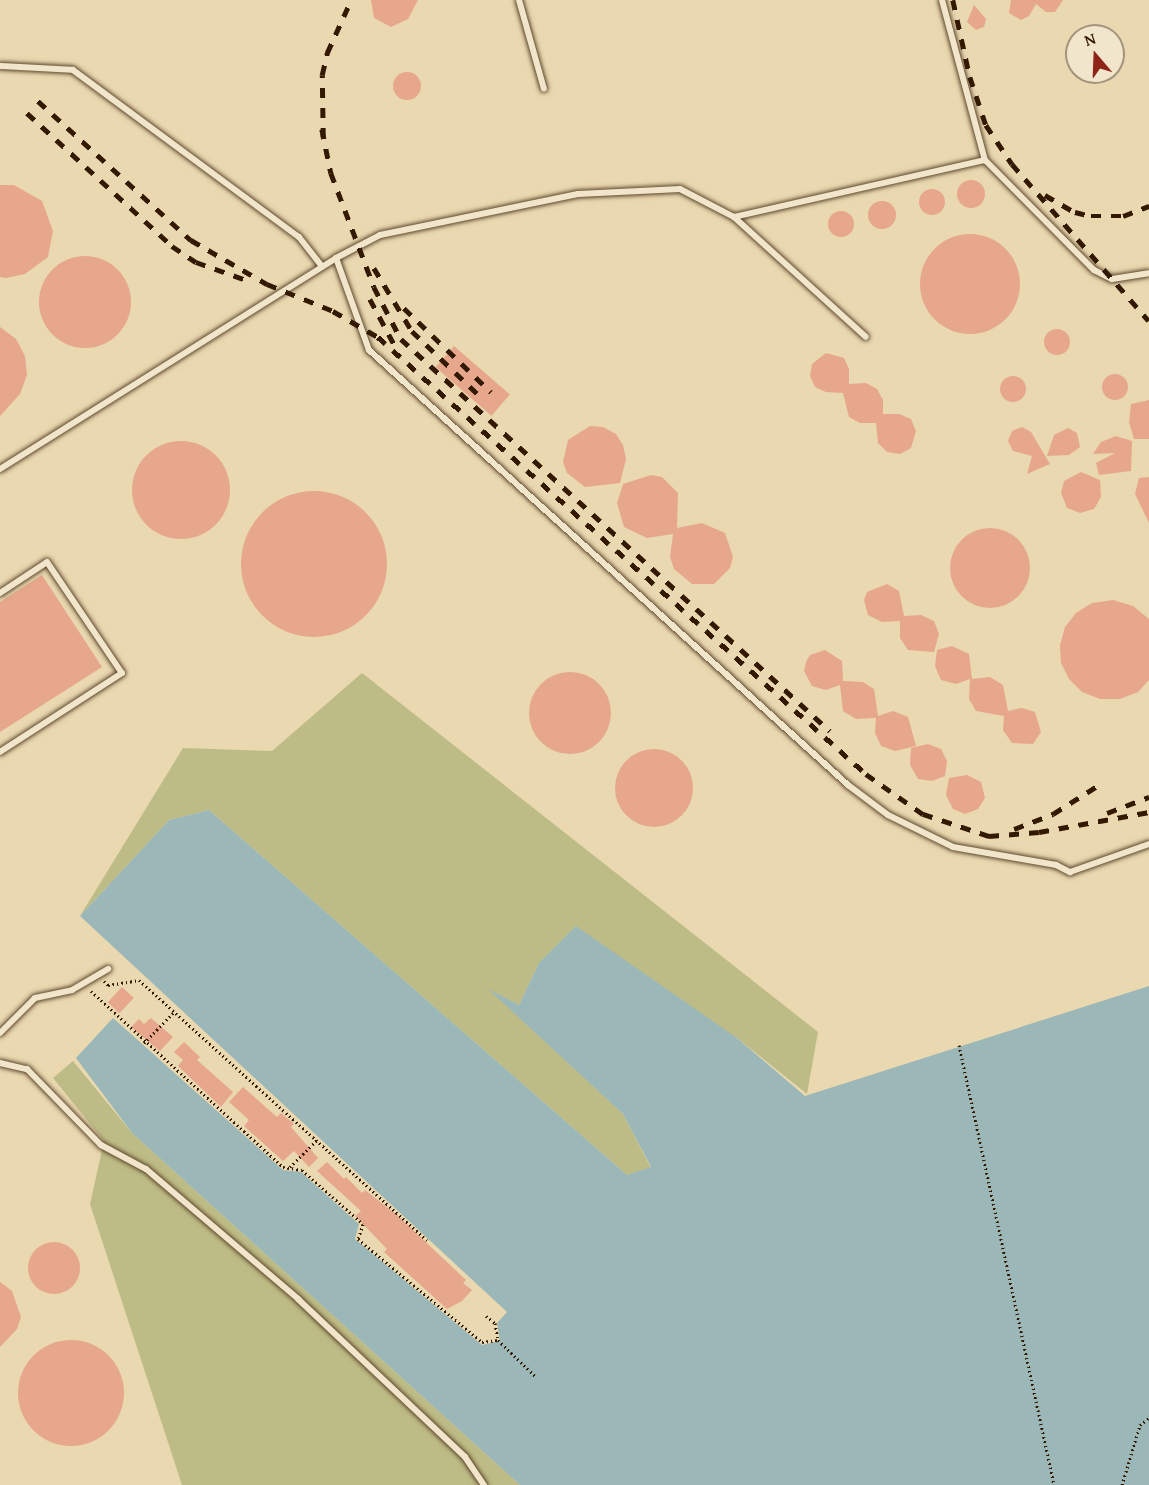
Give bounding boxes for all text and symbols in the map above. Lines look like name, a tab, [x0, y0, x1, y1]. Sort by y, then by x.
north arrow	[1065, 24, 1125, 84]
text: N	[1081, 26, 1099, 52]

